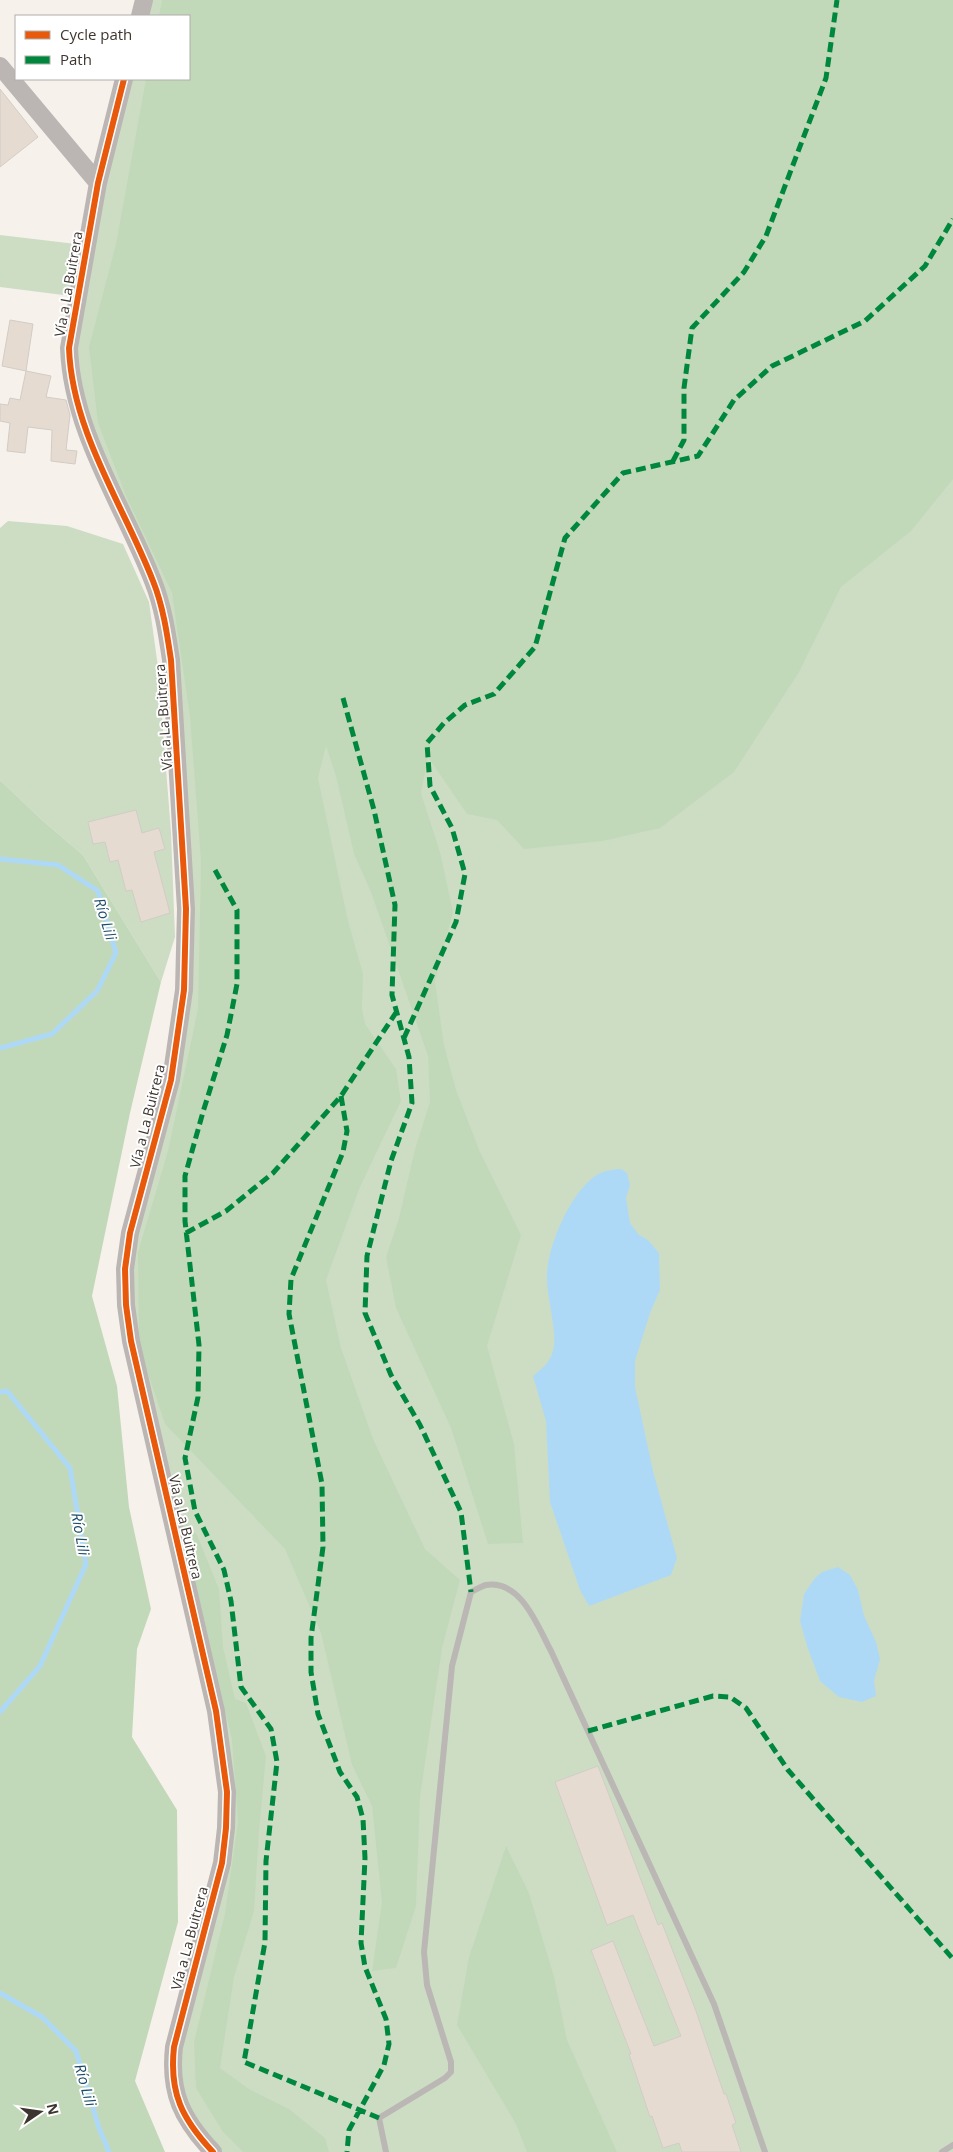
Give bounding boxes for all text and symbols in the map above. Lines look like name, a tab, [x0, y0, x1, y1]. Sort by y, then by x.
legend	[15, 15, 190, 80]
text: Cycle path	[60, 24, 132, 44]
text: Path	[60, 49, 92, 69]
street label: Vía a La Buitrera	[49, 230, 87, 338]
street label: Vía a La Buitrera	[150, 663, 176, 771]
water label: Río Lili	[90, 895, 122, 943]
street label: Vía a La Buitrera	[125, 1062, 169, 1170]
street label: Vía a La Buitrera	[165, 1473, 207, 1581]
water label: Río Lili	[67, 1511, 95, 1557]
street label: Vía a La Buitrera	[166, 1884, 212, 1992]
water label: Río Lili	[70, 2061, 102, 2109]
north arrow	[15, 2087, 65, 2137]
text: N	[43, 2101, 64, 2117]

